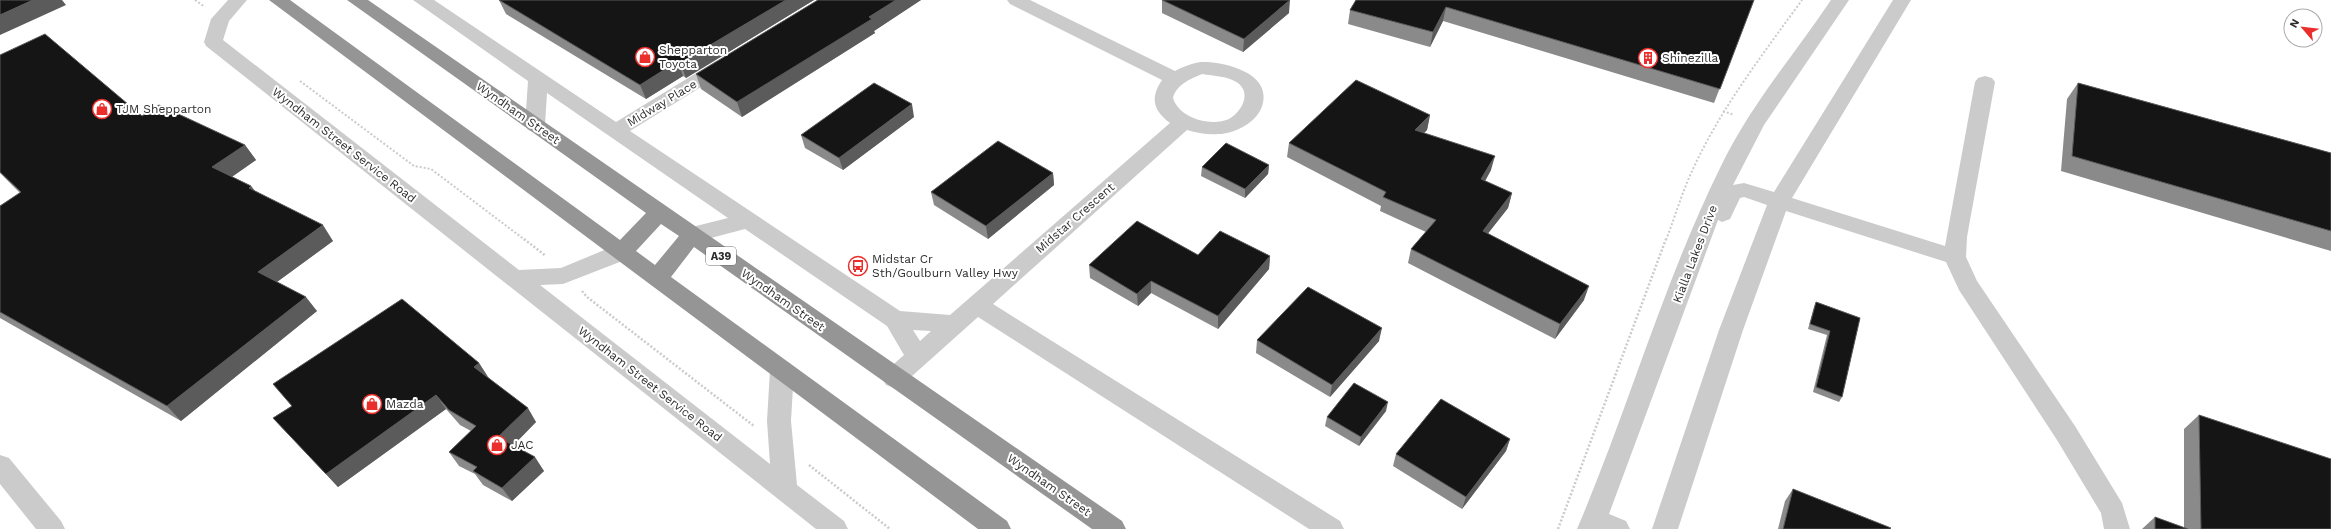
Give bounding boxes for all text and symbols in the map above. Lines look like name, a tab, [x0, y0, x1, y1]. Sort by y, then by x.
north arrow	[2283, 8, 2323, 48]
text: N	[2287, 17, 2302, 30]
place label: Shepparton Toyota	[659, 43, 727, 71]
shop icon: Shepparton Toyota	[634, 46, 656, 68]
building icon: Shinezilla	[1637, 47, 1659, 69]
place label: Shinezilla	[1662, 51, 1719, 65]
street label: Midway Place	[625, 77, 699, 129]
street label: Wyndham Street	[474, 79, 562, 147]
street label: Wyndham Street Service Road	[269, 85, 419, 205]
shop icon: TJM Shepparton	[91, 98, 113, 120]
place label: TJM Shepparton	[116, 102, 211, 116]
street label: Midstar Crescent	[1033, 180, 1117, 256]
street label: Kialla Lakes Drive	[1670, 203, 1720, 305]
road number: A39	[706, 247, 736, 265]
place label: Midstar Cr Sth/Goulburn Valley Hwy	[872, 252, 1019, 280]
bus stop icon: Midstar Cr Sth/Goulburn Valley Hwy	[847, 255, 869, 277]
street label: Wyndham Street	[739, 266, 827, 334]
street label: Wyndham Street Service Road	[575, 324, 725, 444]
shop icon: Mazda	[361, 393, 383, 415]
place label: Mazda	[386, 397, 424, 411]
shop icon: JAC	[486, 434, 508, 456]
place label: JAC	[511, 438, 533, 452]
street label: Wyndham Street	[1005, 451, 1093, 519]

